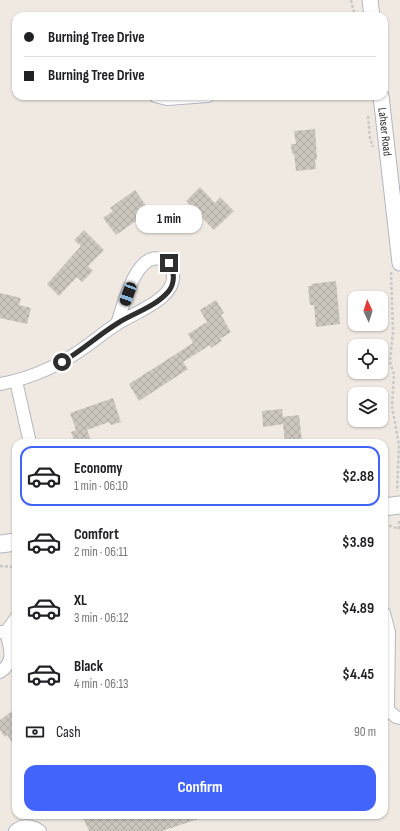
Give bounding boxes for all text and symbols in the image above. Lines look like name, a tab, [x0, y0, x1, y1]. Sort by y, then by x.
text: Burning Tree Drive	[48, 28, 145, 47]
text: Burning Tree Drive	[48, 66, 145, 85]
street label: Lahser Road	[374, 107, 395, 157]
callout: 1 min	[136, 205, 202, 233]
text: 1 min	[157, 211, 181, 227]
route end	[160, 254, 178, 272]
car	[118, 281, 138, 307]
north arrow	[348, 291, 388, 331]
map controls	[348, 291, 388, 427]
button: locate	[348, 339, 388, 379]
route start	[53, 353, 71, 371]
button: layers	[348, 387, 388, 427]
icon: car	[26, 458, 62, 494]
text: Economy	[74, 459, 123, 478]
text: $2.88	[342, 467, 374, 486]
text: 1 min · 06:10	[74, 478, 128, 494]
icon: car	[26, 524, 62, 560]
text: Comfort	[74, 525, 119, 544]
text: $3.89	[342, 533, 374, 552]
text: 2 min · 06:11	[74, 544, 128, 560]
icon: car	[26, 590, 62, 626]
text: XL	[74, 591, 87, 610]
text: $4.89	[342, 599, 374, 618]
text: 3 min · 06:12	[74, 610, 129, 626]
icon: car	[26, 656, 62, 692]
text: Black	[74, 657, 103, 676]
text: $4.45	[342, 665, 374, 684]
text: 4 min · 06:13	[74, 676, 129, 692]
icon: cash	[24, 721, 46, 743]
text: Cash	[56, 723, 81, 742]
text: 90 m	[354, 724, 376, 740]
button: Confirm	[24, 765, 376, 811]

